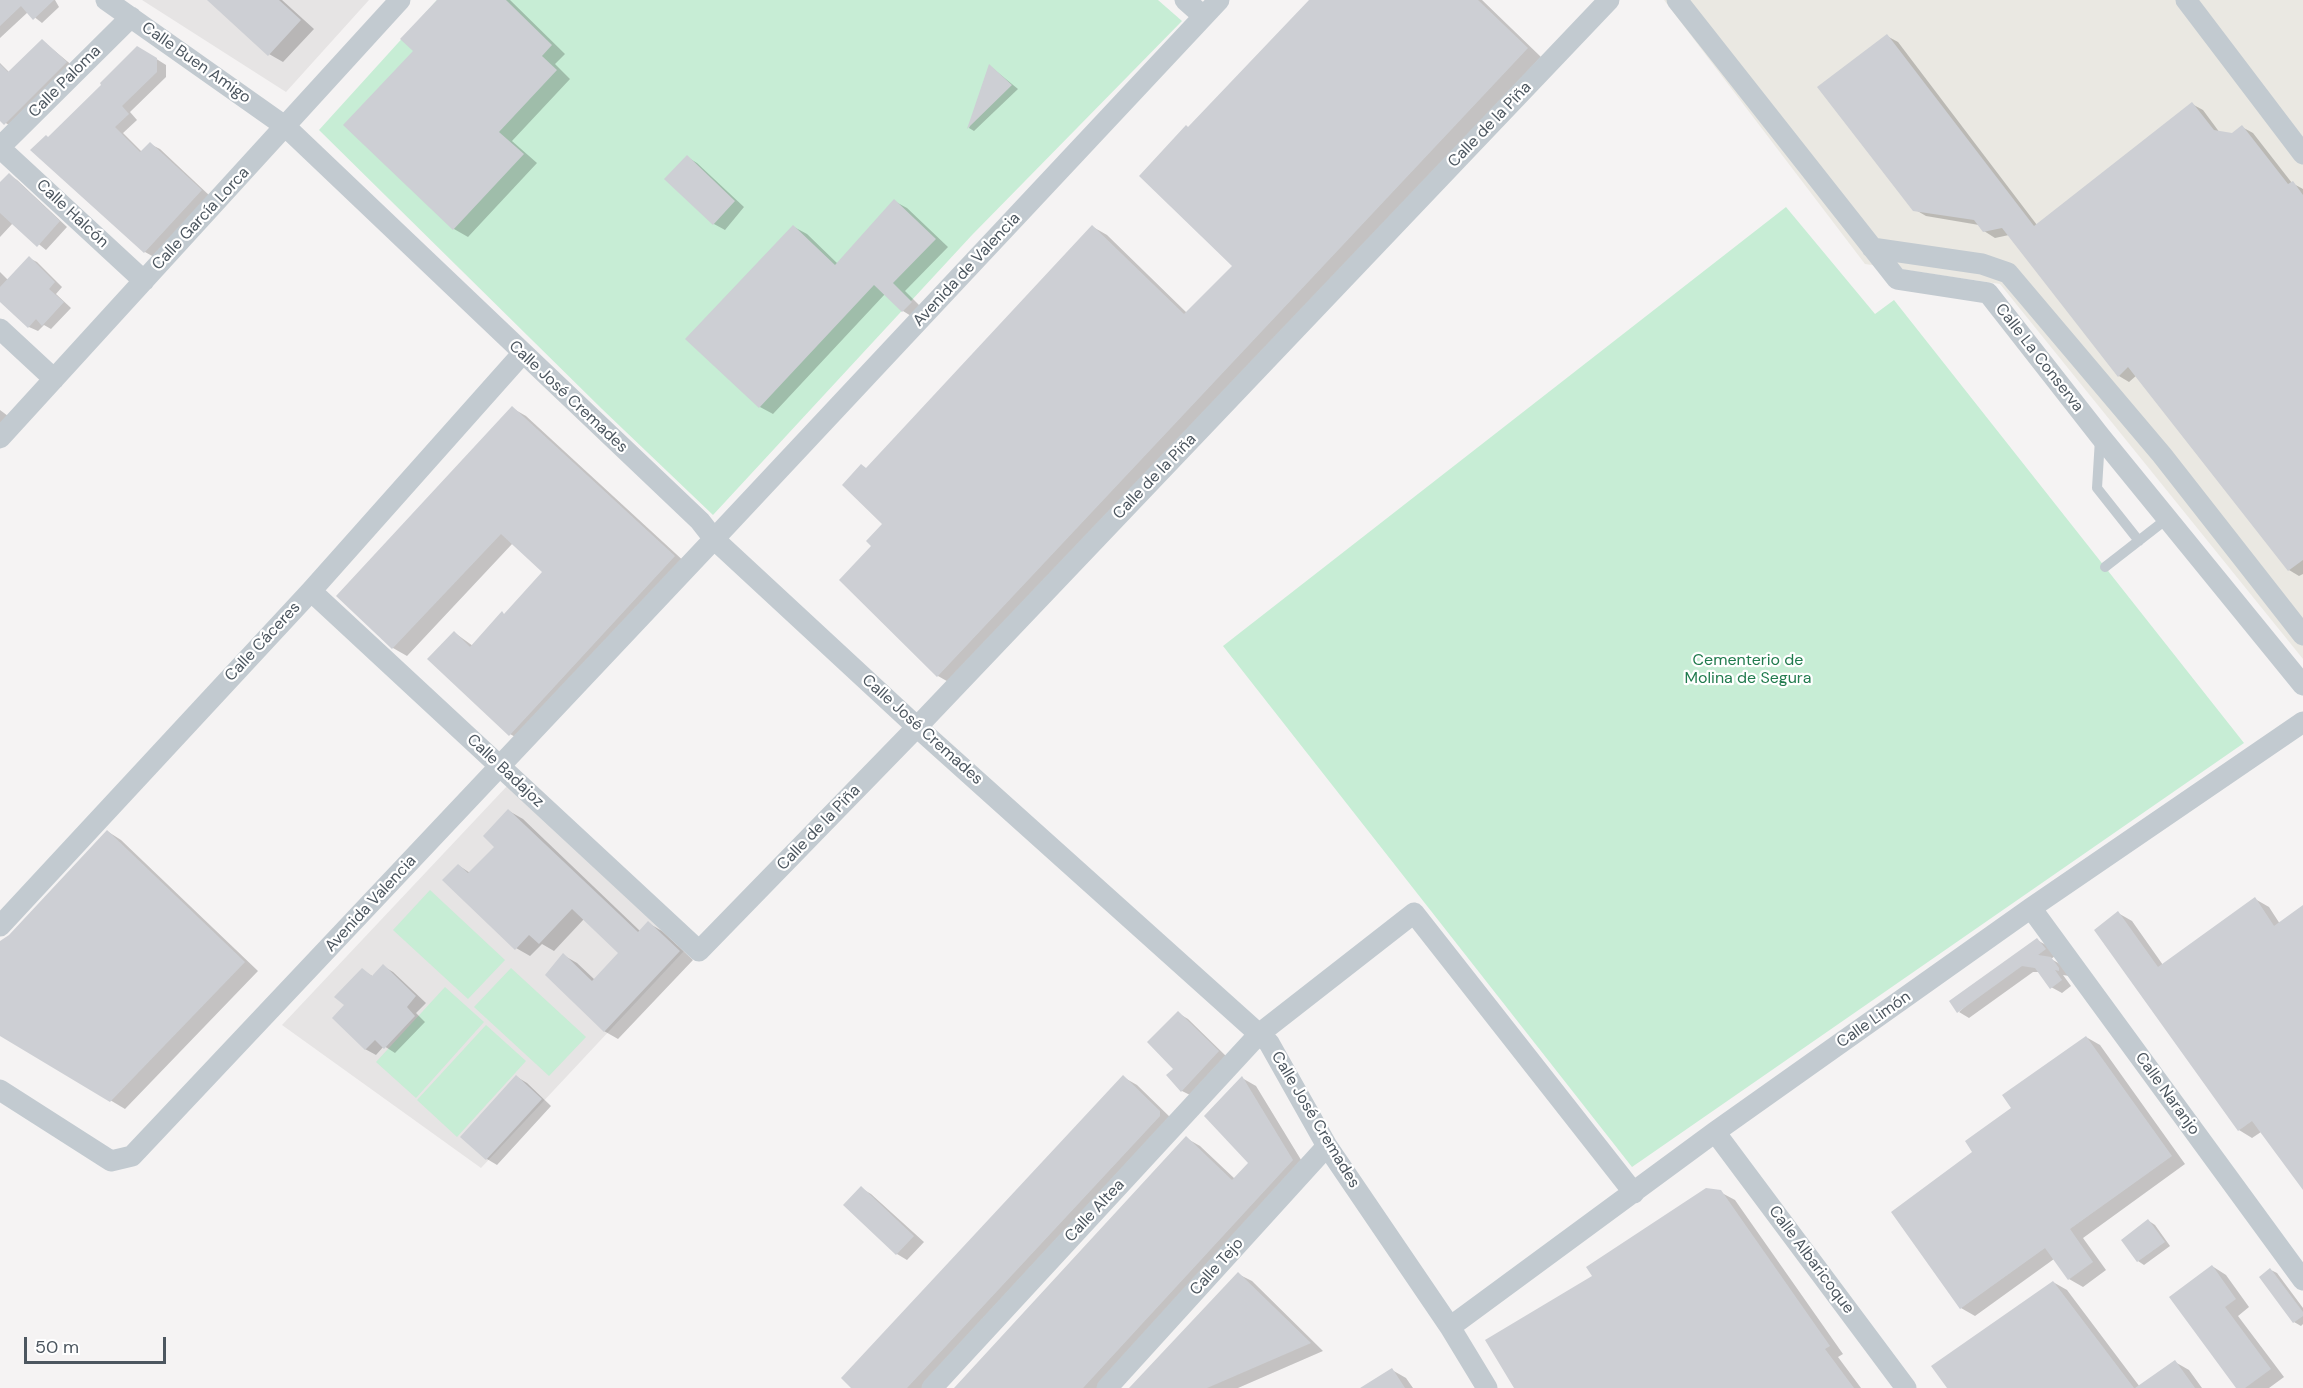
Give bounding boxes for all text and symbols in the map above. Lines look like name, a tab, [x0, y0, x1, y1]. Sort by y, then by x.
street label: Calle Buen Amigo	[138, 18, 254, 108]
street label: Calle Paloma	[25, 42, 105, 122]
street label: Calle de la Piña	[1444, 78, 1536, 172]
street label: Calle García Lorca	[148, 164, 254, 274]
street label: Calle Halcón	[32, 176, 112, 252]
street label: Avenida de Valencia	[909, 209, 1025, 331]
street label: Calle La Conserva	[1991, 300, 2087, 416]
street label: Calle José Cremades	[504, 337, 632, 457]
street label: Calle de la Piña	[1109, 430, 1201, 524]
street label: Calle Cáceres	[221, 598, 305, 686]
park label: Cementerio de Molina de Segura	[1685, 651, 1811, 689]
street label: Calle José Cremades	[858, 671, 986, 789]
street label: Calle Badajoz	[462, 730, 548, 812]
street label: Calle de la Piña	[773, 781, 865, 875]
street label: Avenida Valencia	[321, 852, 421, 956]
street label: Calle Limón	[1833, 988, 1915, 1052]
street label: Calle José Cremades	[1267, 1048, 1363, 1192]
street label: Calle Naranjo	[2131, 1049, 2203, 1139]
street label: Calle Altea	[1061, 1176, 1129, 1246]
street label: Calle Albaricoque	[1764, 1202, 1858, 1318]
street label: Calle Tejo	[1186, 1234, 1248, 1300]
scale bar	[27, 1325, 170, 1363]
text: 50 m	[35, 1335, 79, 1359]

